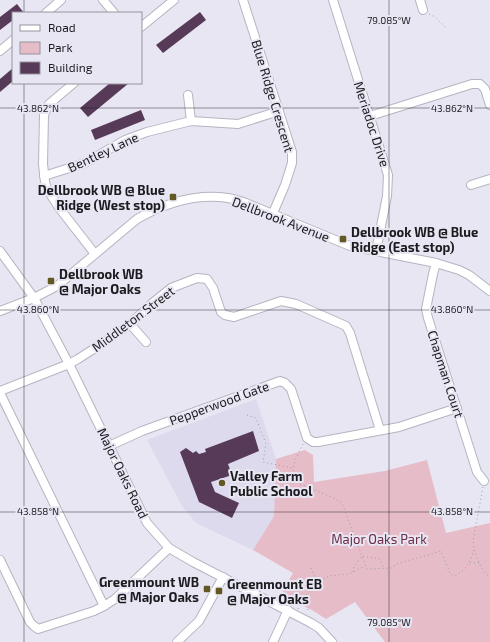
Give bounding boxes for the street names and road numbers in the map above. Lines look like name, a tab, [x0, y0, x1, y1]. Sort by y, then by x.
street label: Blue Ridge Crescent	[248, 38, 298, 154]
street label: Meriadoc Drive	[351, 79, 393, 169]
street label: Bentley Lane	[65, 129, 141, 175]
street label: Dellbrook Avenue	[230, 193, 332, 245]
street label: Middleton Street	[89, 283, 177, 355]
street label: Chapman Court	[424, 328, 468, 420]
street label: Pepperwood Gate	[167, 378, 271, 428]
street label: Major Oaks Road	[94, 425, 152, 521]

